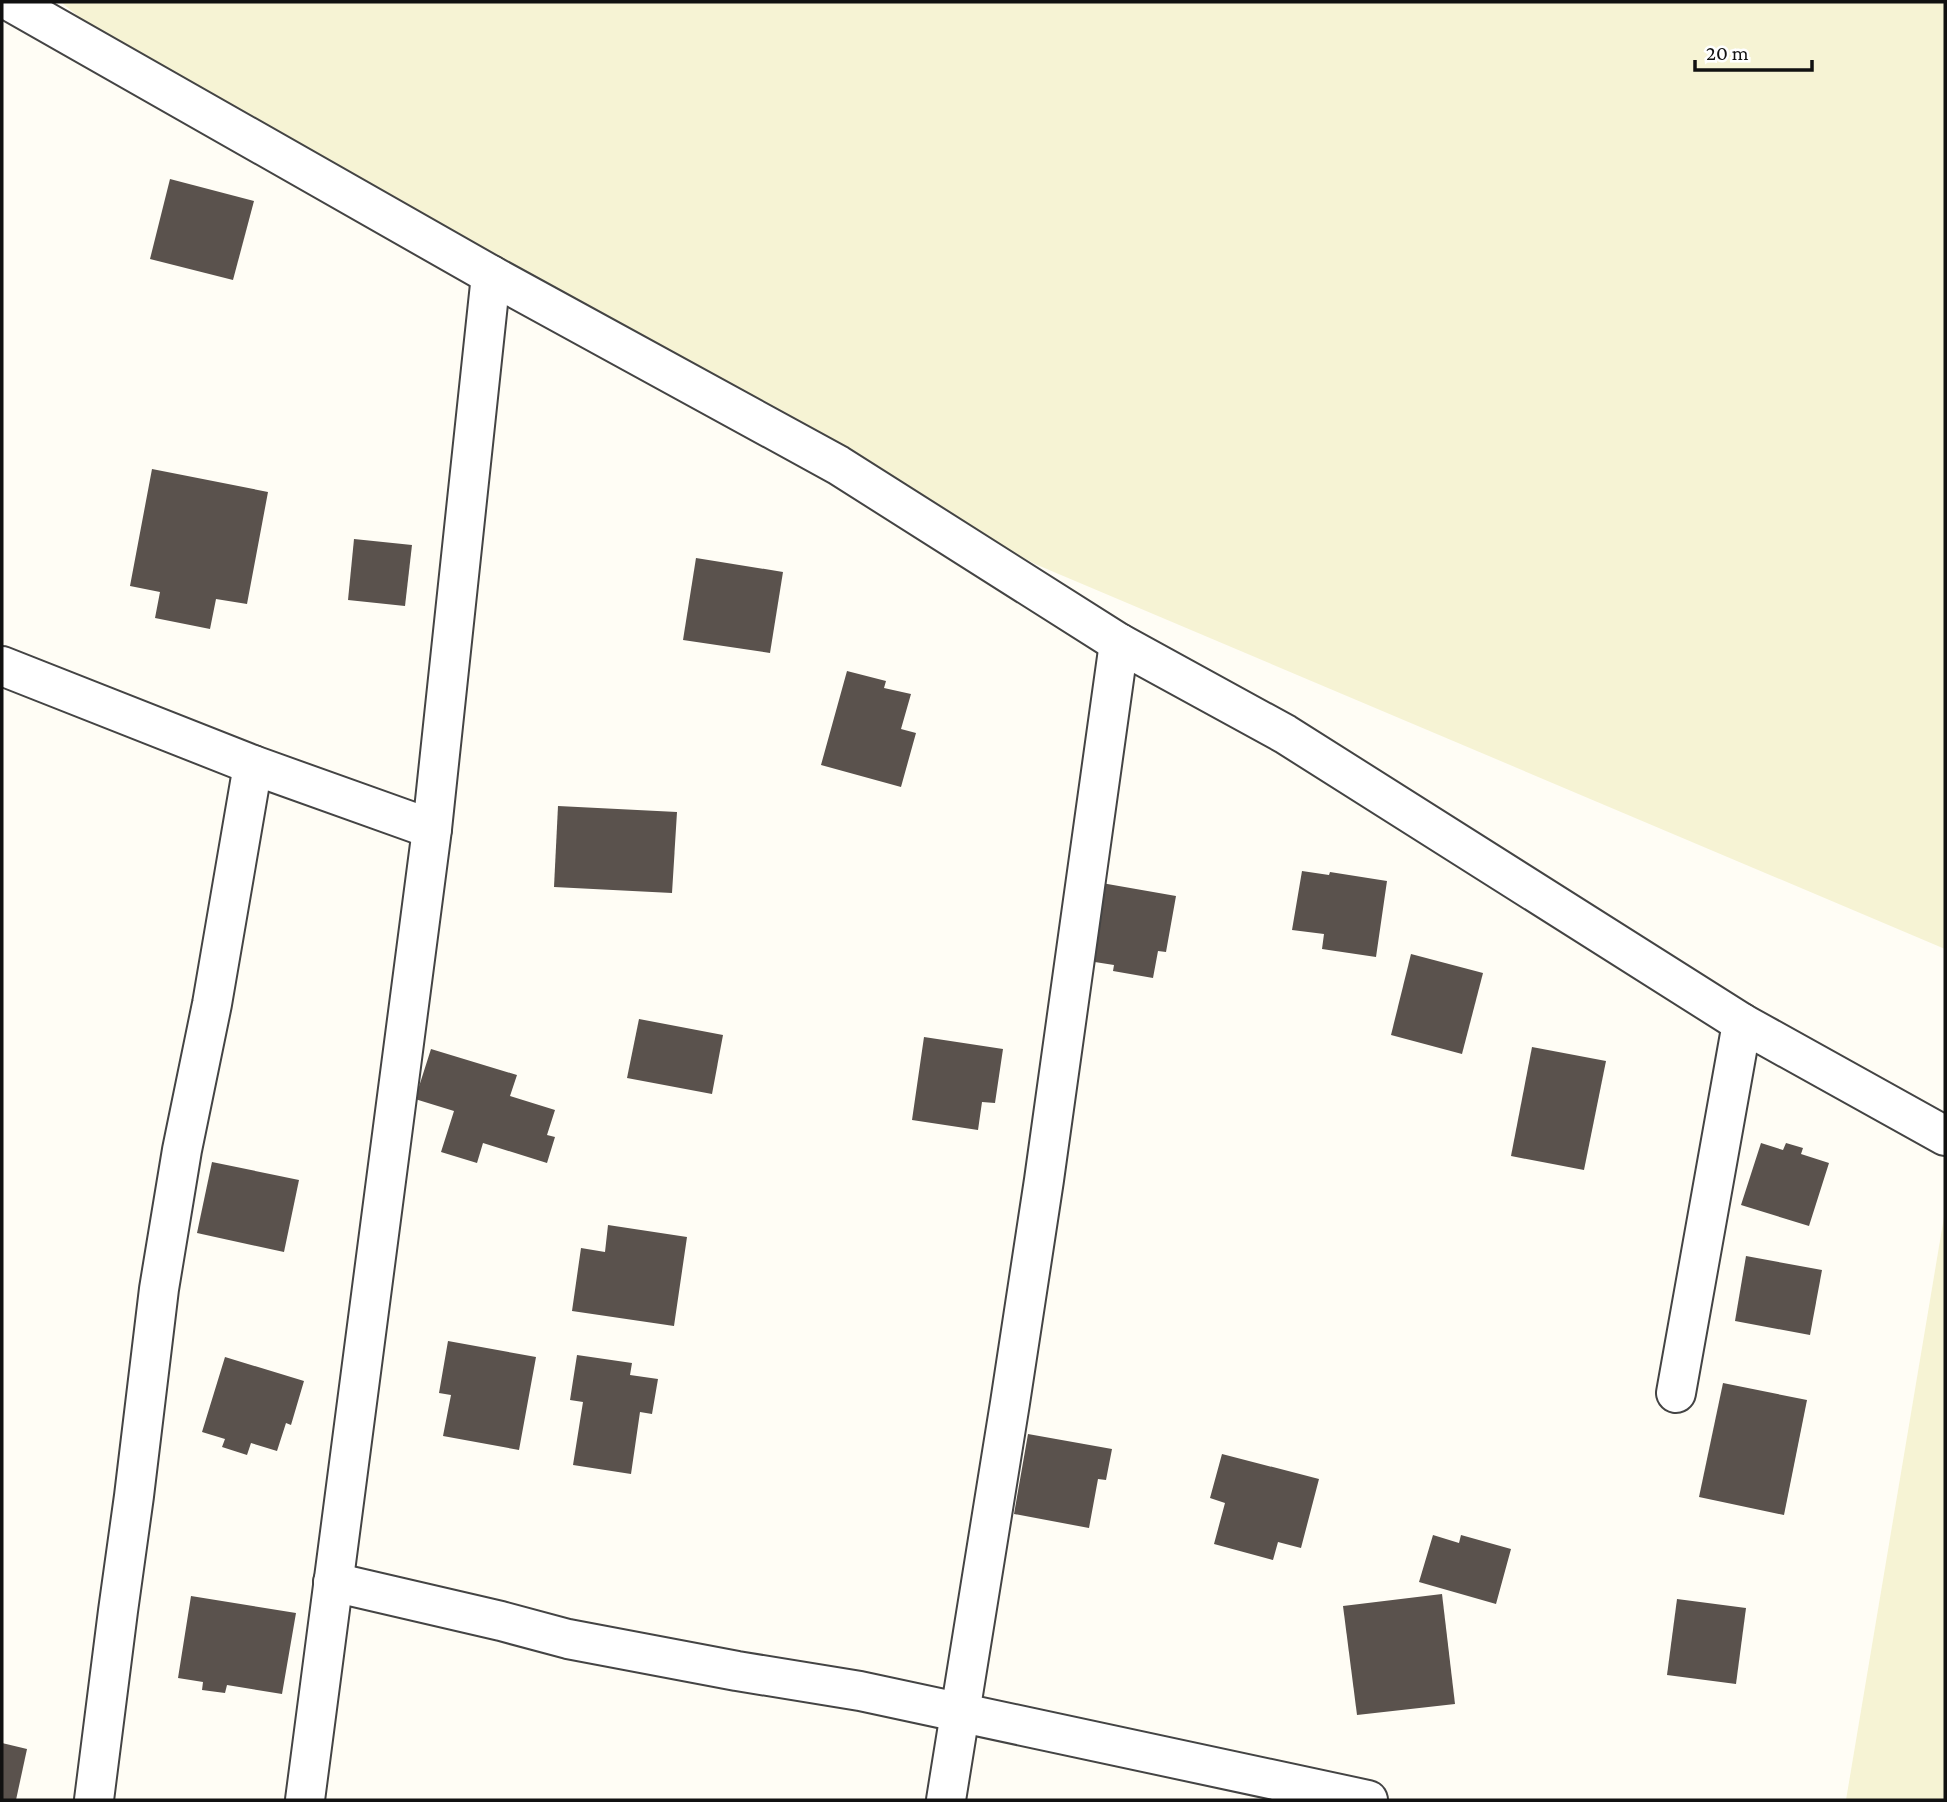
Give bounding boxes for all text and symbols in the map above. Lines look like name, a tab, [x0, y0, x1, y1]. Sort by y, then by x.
scale bar	[1695, 28, 1812, 72]
text: 20 m	[1706, 41, 1749, 65]

